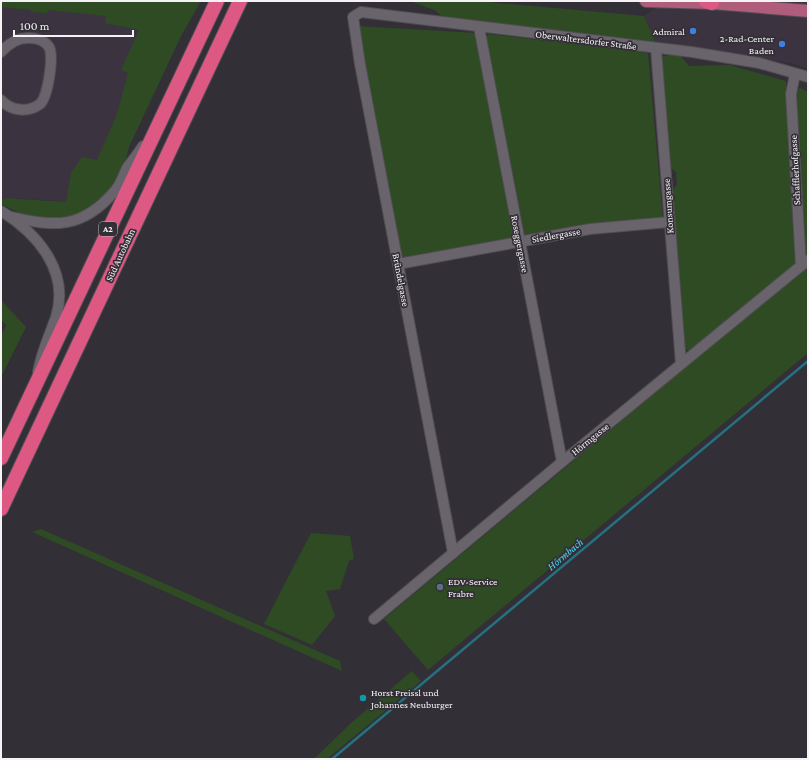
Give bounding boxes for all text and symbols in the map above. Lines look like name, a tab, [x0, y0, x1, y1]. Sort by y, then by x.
scale bar	[14, 12, 133, 38]
text: 100 m	[20, 19, 50, 33]
place label: Admiral	[653, 26, 685, 37]
marker: Admiral	[688, 26, 698, 36]
street label: Oberwaltersdorfer Straße	[535, 28, 638, 52]
place label: 2-Rad-Center Baden	[720, 33, 775, 56]
marker: 2-Rad-Center Baden	[777, 39, 787, 49]
street label: Schafflerhofgasse	[788, 134, 802, 205]
street label: Konsumgasse	[661, 178, 675, 234]
street label: Roseggergasse	[509, 215, 531, 274]
road number: A2	[99, 222, 117, 236]
street label: Siedlergasse	[531, 225, 582, 245]
street label: Süd Autobahn	[103, 226, 137, 283]
street label: Bründelgasse	[390, 253, 412, 308]
street label: Hörmgasse	[569, 420, 611, 457]
water label: Hörmbach	[545, 536, 585, 572]
place label: EDV-Service Frabre	[448, 576, 498, 599]
marker: EDV-Service Frabre	[435, 582, 445, 592]
place label: Horst Preissl und Johannes Neuburger	[370, 687, 453, 710]
marker: Horst Preissl und Johannes Neuburger	[358, 693, 368, 703]

